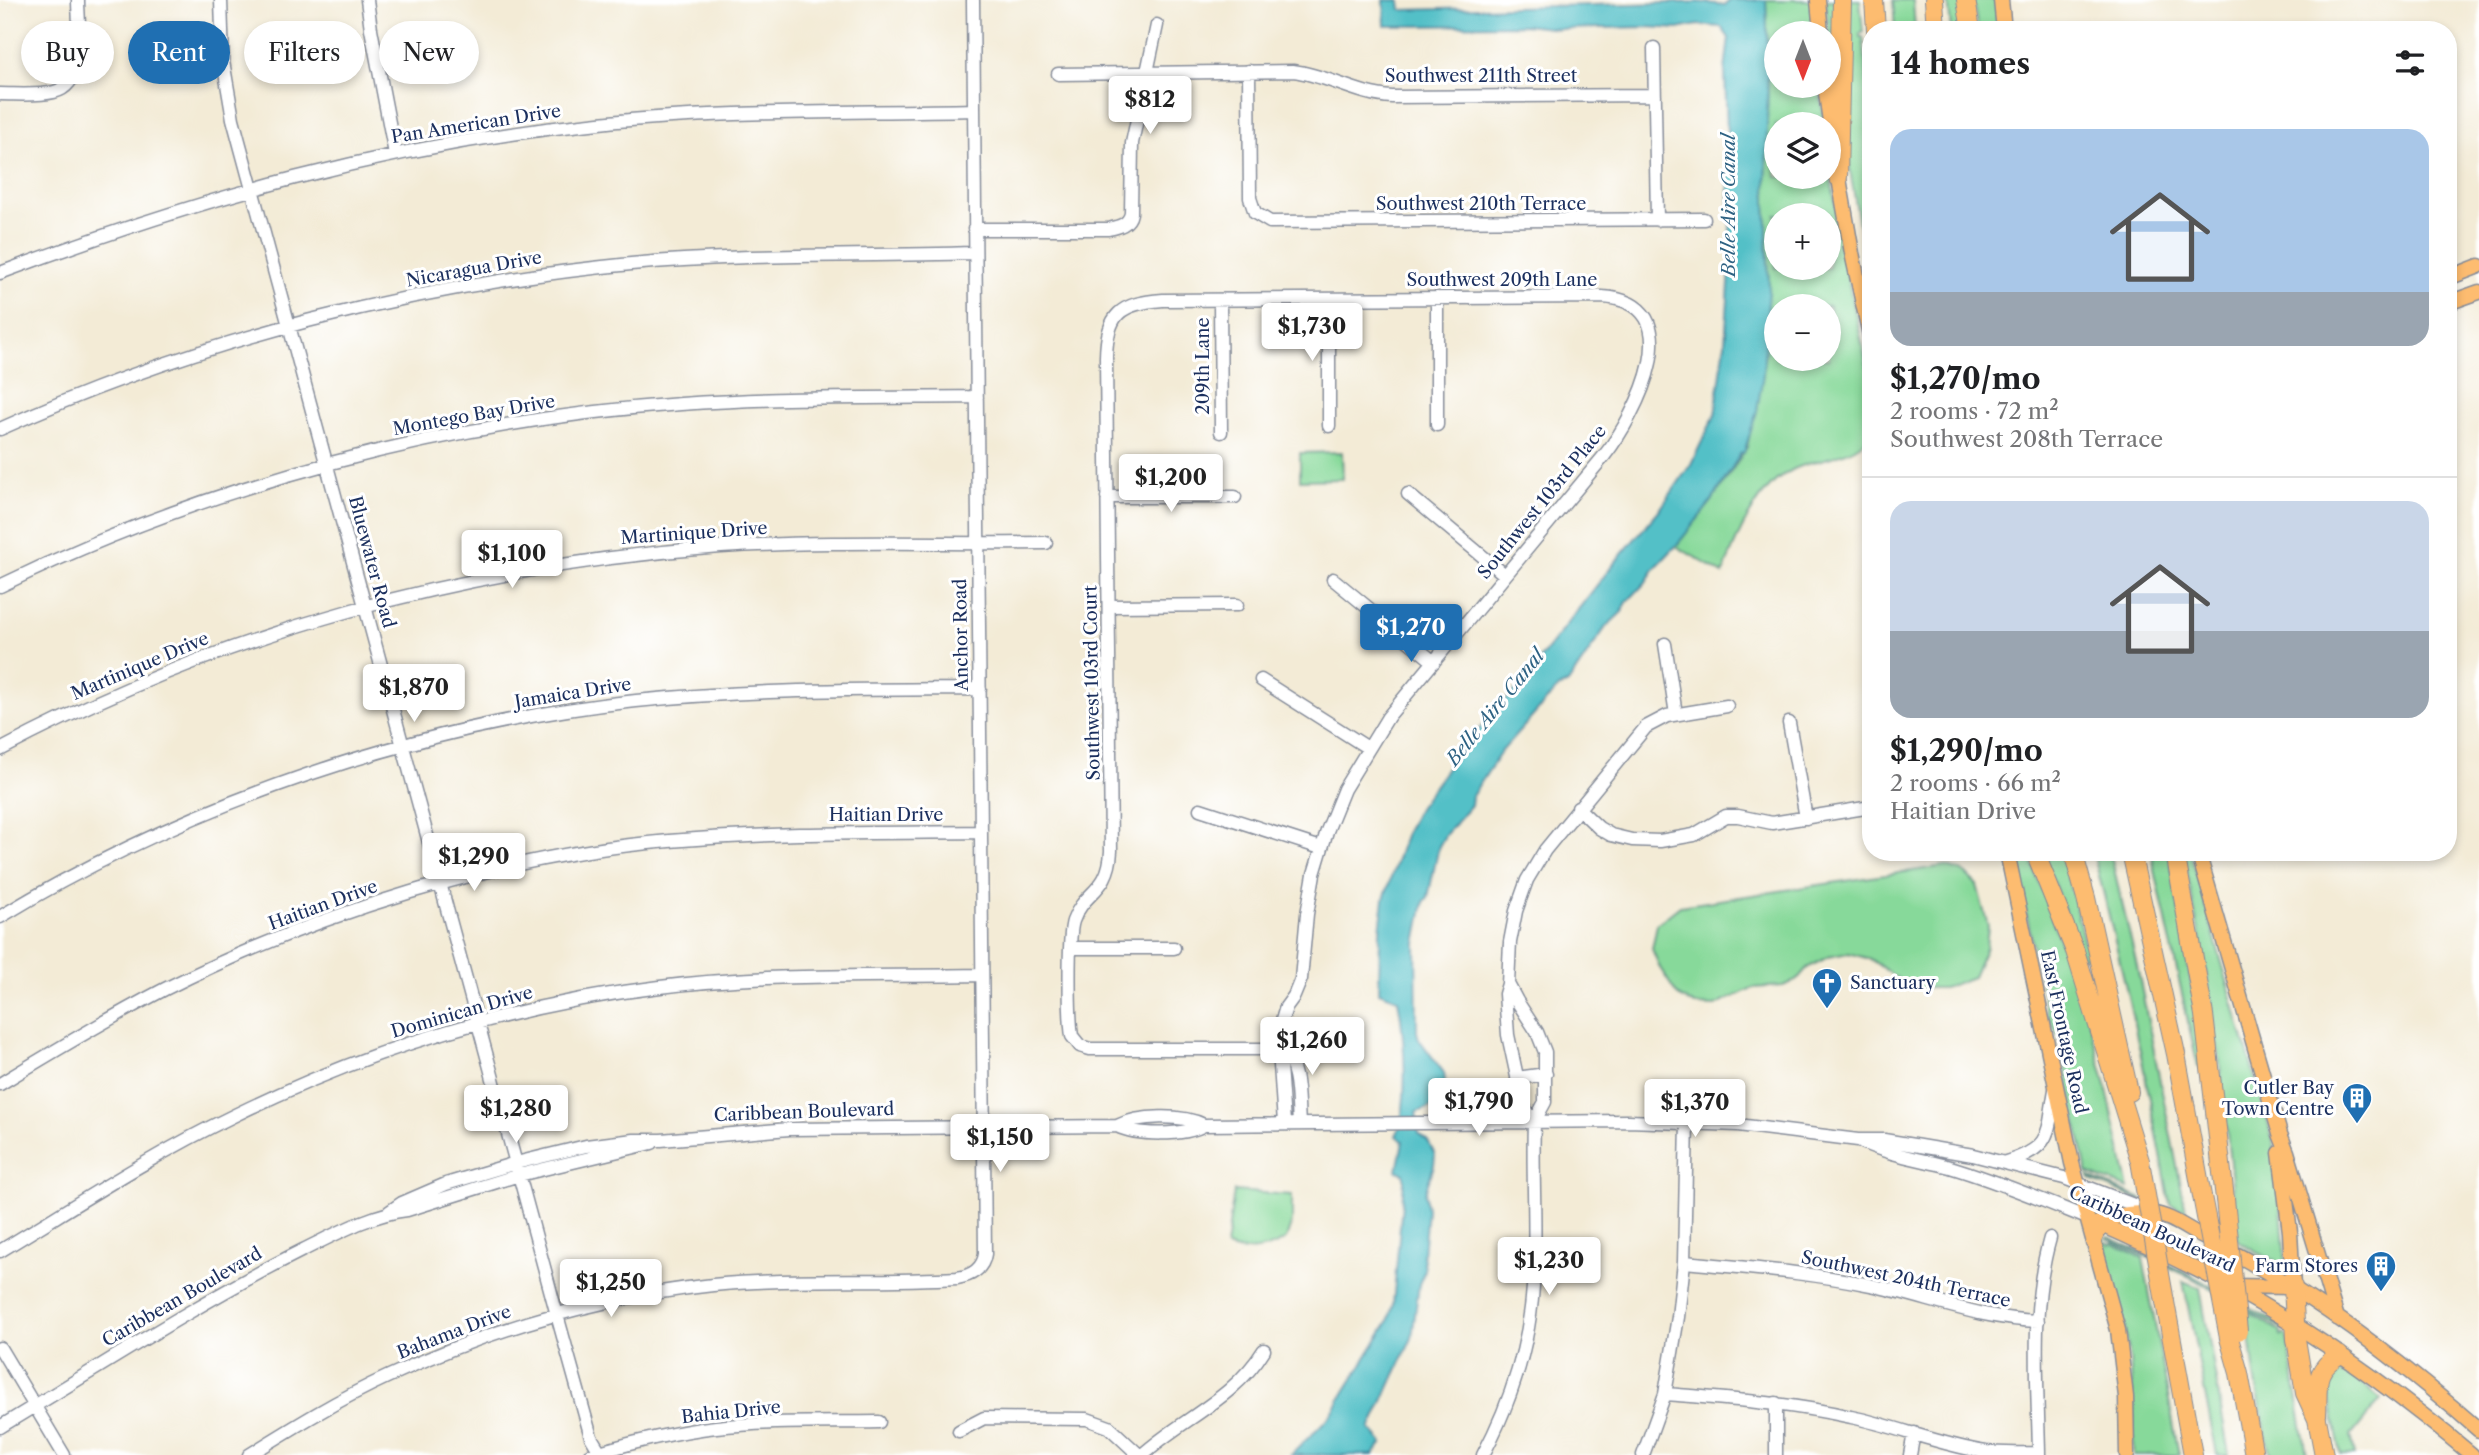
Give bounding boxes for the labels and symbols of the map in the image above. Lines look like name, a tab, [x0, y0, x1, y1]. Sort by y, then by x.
north arrow	[1764, 21, 1841, 98]
street label: Southwest 211th Street	[1385, 65, 1578, 87]
pin: $812	[1109, 76, 1191, 136]
street label: Pan American Drive	[390, 100, 562, 148]
water label: Belle Aire Canal	[1717, 131, 1740, 279]
street label: Southwest 210th Terrace	[1376, 193, 1586, 215]
street label: Nicaragua Drive	[404, 246, 544, 292]
street label: Southwest 209th Lane	[1407, 269, 1597, 291]
pin: $1,730	[1255, 304, 1369, 363]
street label: 209th Lane	[1192, 317, 1214, 415]
street label: Montego Bay Drive	[391, 390, 557, 440]
street label: Southwest 103rd Place	[1473, 421, 1611, 583]
pin: $1,200	[1114, 454, 1228, 514]
street label: Bluewater Road	[344, 494, 400, 630]
street label: Martinique Drive	[620, 517, 768, 549]
pin: $1,100	[455, 530, 569, 590]
street label: Anchor Road	[949, 578, 973, 693]
street label: Southwest 103rd Court	[1079, 584, 1105, 781]
pin: $1,270	[1354, 604, 1468, 664]
street label: Martinique Drive	[68, 627, 212, 705]
water label: Belle Aire Canal	[1440, 643, 1551, 772]
pin: $1,870	[357, 664, 471, 724]
street label: Jamaica Drive	[510, 673, 633, 714]
street label: Haitian Drive	[829, 804, 943, 826]
pin: $1,290	[417, 834, 531, 893]
street label: Haitian Drive	[265, 875, 381, 935]
street label: East Frontage Road	[2036, 948, 2092, 1116]
church icon: Sanctuary	[1810, 966, 1844, 1010]
place label: Sanctuary	[1850, 972, 1936, 994]
street label: Dominican Drive	[389, 981, 535, 1043]
pin: $1,260	[1255, 1018, 1369, 1077]
place label: Cutler Bay Town Centre	[2222, 1077, 2335, 1120]
pin: $1,790	[1422, 1078, 1536, 1138]
pin: $1,370	[1638, 1080, 1752, 1139]
building icon: Cutler Bay Town Centre	[2340, 1081, 2374, 1125]
pin: $1,280	[459, 1086, 573, 1145]
street label: Caribbean Boulevard	[713, 1098, 895, 1126]
pin: $1,150	[943, 1114, 1057, 1174]
street label: Caribbean Boulevard	[2066, 1181, 2239, 1277]
pin: $1,230	[1492, 1238, 1606, 1297]
street label: Caribbean Boulevard	[98, 1242, 266, 1352]
street label: Southwest 204th Terrace	[1799, 1246, 2013, 1312]
building icon: Farm Stores	[2364, 1249, 2398, 1293]
place label: Farm Stores	[2255, 1255, 2358, 1277]
pin: $1,250	[554, 1260, 668, 1319]
street label: Bahama Drive	[394, 1300, 514, 1364]
street label: Bahia Drive	[680, 1396, 782, 1428]

